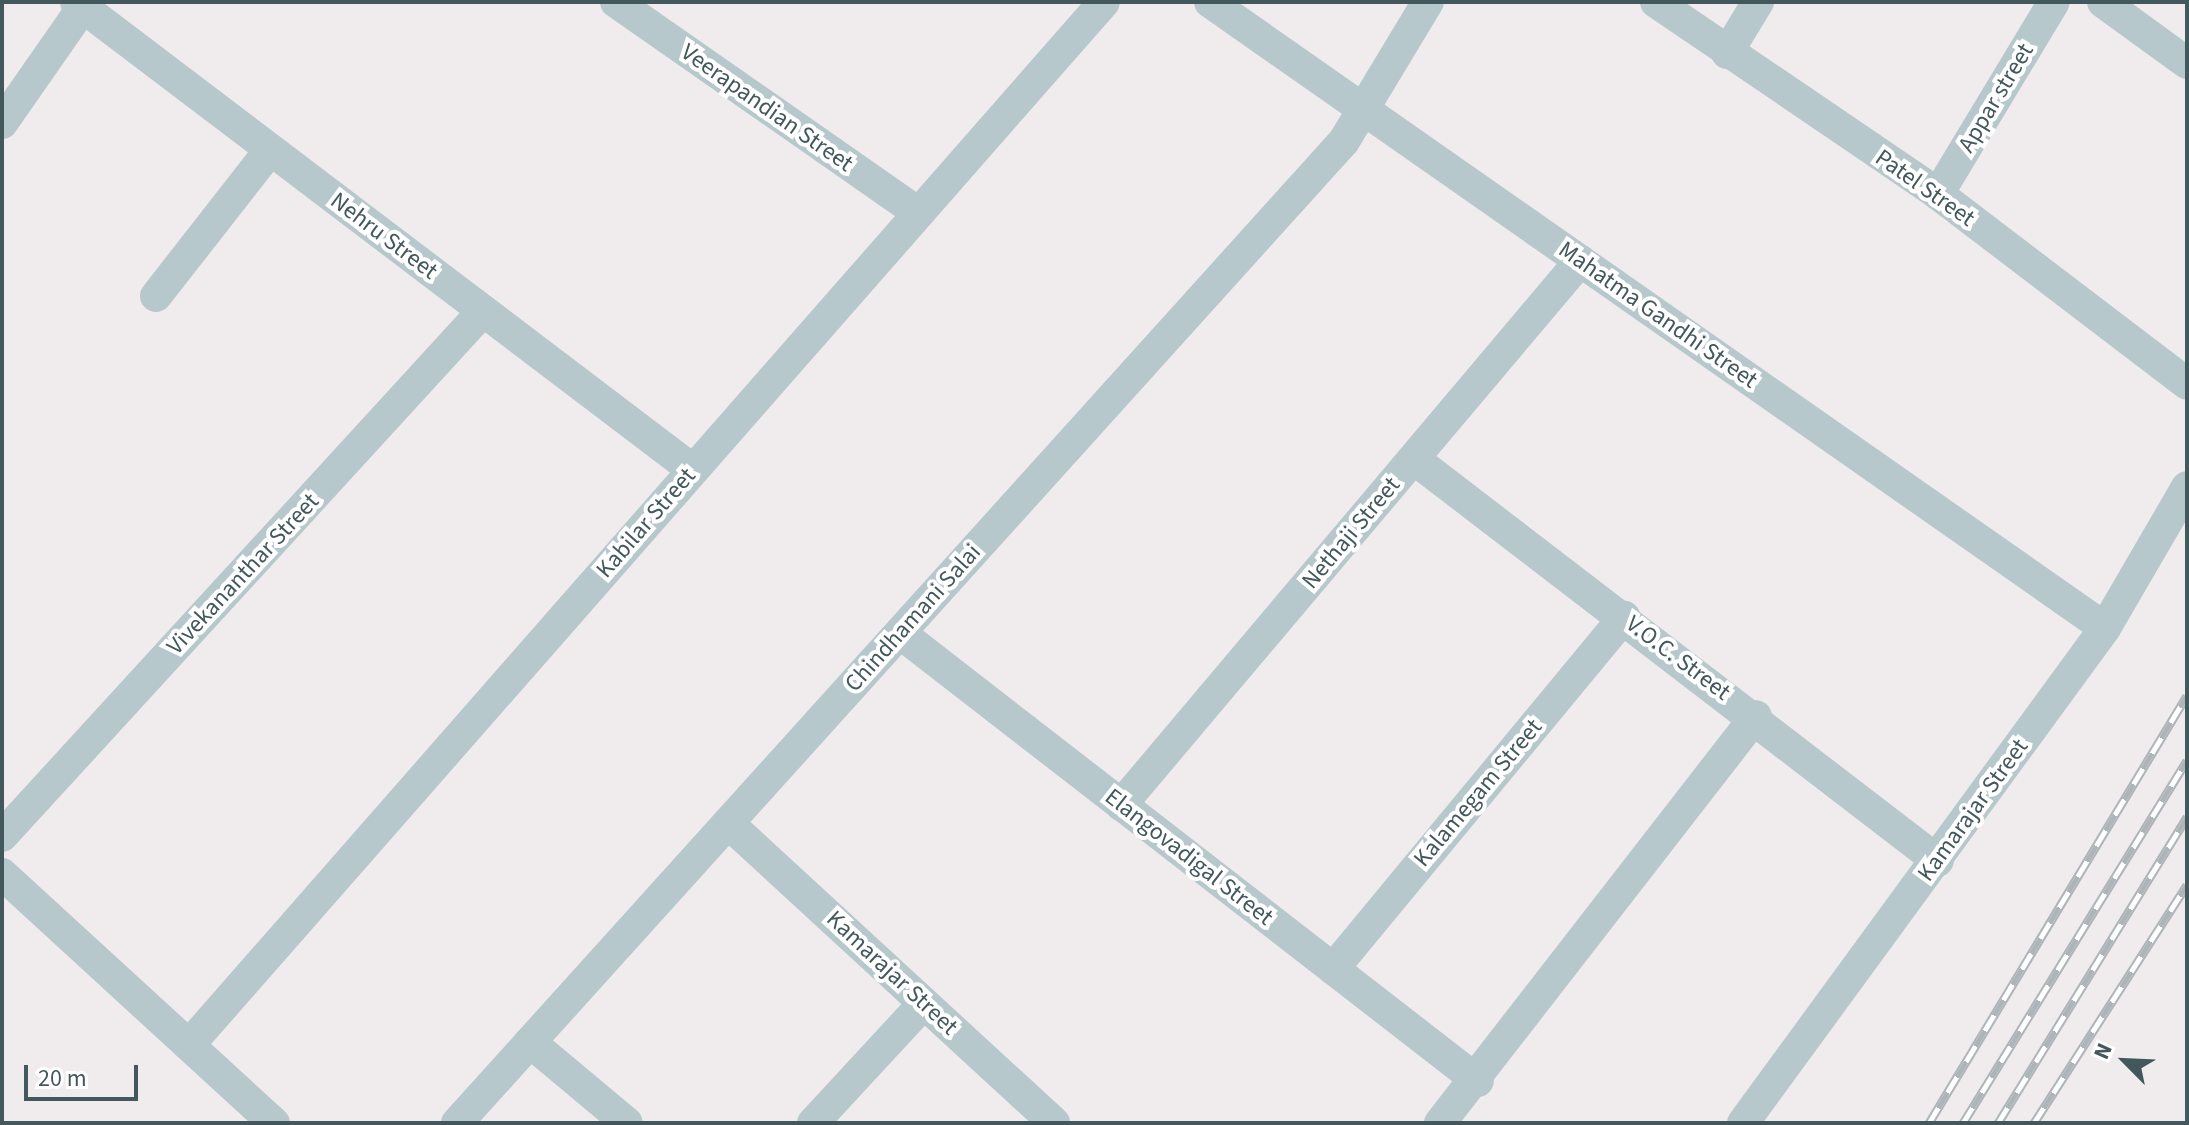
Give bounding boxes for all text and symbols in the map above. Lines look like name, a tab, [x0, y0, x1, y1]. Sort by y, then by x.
street label: Veerapandian Street	[675, 38, 859, 178]
street label: Appar street	[1952, 38, 2040, 158]
street label: Patel Street	[1870, 143, 1980, 233]
street label: Nehru Street	[325, 186, 443, 286]
street label: Mahatma Gandhi Street	[1553, 235, 1763, 395]
street label: Kabilar Street	[590, 462, 702, 584]
street label: Nethaji Street	[1296, 471, 1406, 595]
street label: Vivekananthar Street	[161, 487, 325, 661]
street label: Chindhamani Salai	[839, 538, 987, 698]
street label: V.O.C. Street	[1620, 609, 1736, 707]
street label: Kalamegam Street	[1408, 713, 1548, 873]
street label: Kamarajar Street	[1912, 733, 2034, 887]
street label: Elangovadigal Street	[1099, 782, 1279, 932]
street label: Kamarajar Street	[820, 905, 964, 1041]
north arrow	[2085, 1021, 2165, 1101]
text: N	[2085, 1038, 2121, 1064]
scale bar	[28, 1049, 142, 1099]
text: 20 m	[38, 1061, 87, 1096]

